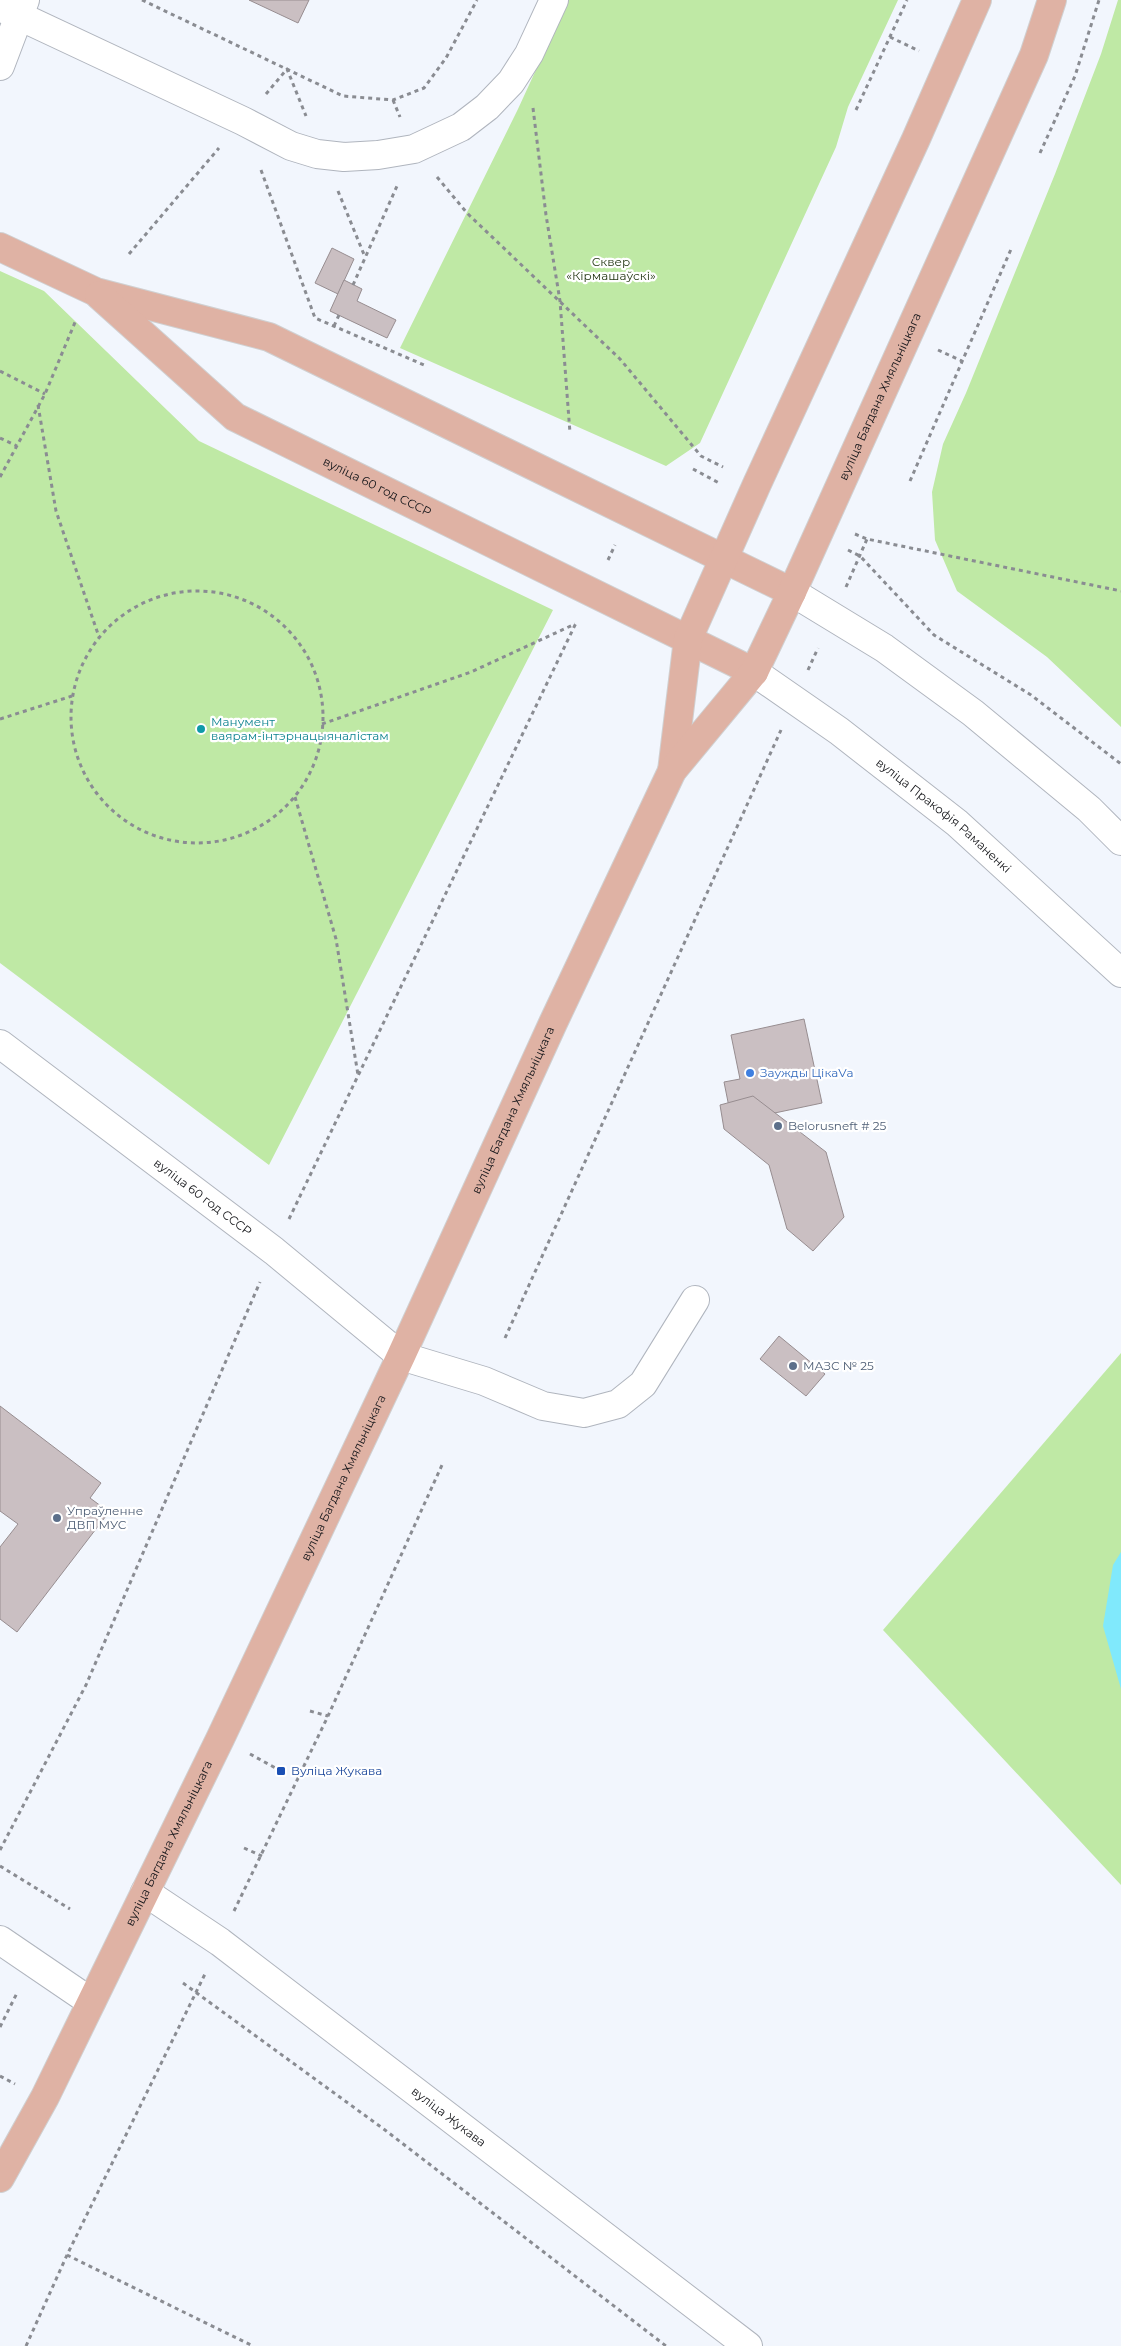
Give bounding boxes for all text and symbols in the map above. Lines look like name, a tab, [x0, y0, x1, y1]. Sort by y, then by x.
park label: Сквер «Кірмашаўскі»	[566, 254, 656, 283]
street label: вуліца Багдана Хмяльніцкага	[835, 310, 924, 482]
street label: вуліца 60 год СССР	[321, 453, 434, 519]
place label: Манумент ваярам-інтэрнацыяналістам	[211, 714, 389, 743]
marker: Манумент ваярам-інтэрнацыяналістам	[195, 723, 207, 735]
street label: вуліца Пракофія Раманенкі	[873, 755, 1014, 876]
street label: вуліца Багдана Хмяльніцкага	[468, 1024, 557, 1196]
place label: Заужды ЦікаVа	[760, 1065, 854, 1080]
marker: Заужды ЦікаVа	[744, 1067, 756, 1079]
place label: Belorusneft # 25	[788, 1118, 887, 1133]
marker: Belorusneft # 25	[772, 1120, 784, 1132]
street label: вуліца 60 год СССР	[151, 1155, 255, 1239]
place label: МАЗС № 25	[803, 1358, 874, 1373]
marker: МАЗС № 25	[787, 1360, 799, 1372]
street label: вуліца Багдана Хмяльніцкага	[297, 1392, 389, 1563]
place label: Упраўленне ДВП МУС	[67, 1503, 143, 1532]
marker: Упраўленне ДВП МУС	[51, 1512, 63, 1524]
street label: вуліца Багдана Хмяльніцкага	[122, 1758, 215, 1928]
place label: Вуліца Жукава	[291, 1763, 382, 1778]
marker: Вуліца Жукава	[275, 1765, 287, 1777]
street label: вуліца Жукава	[409, 2083, 489, 2150]

